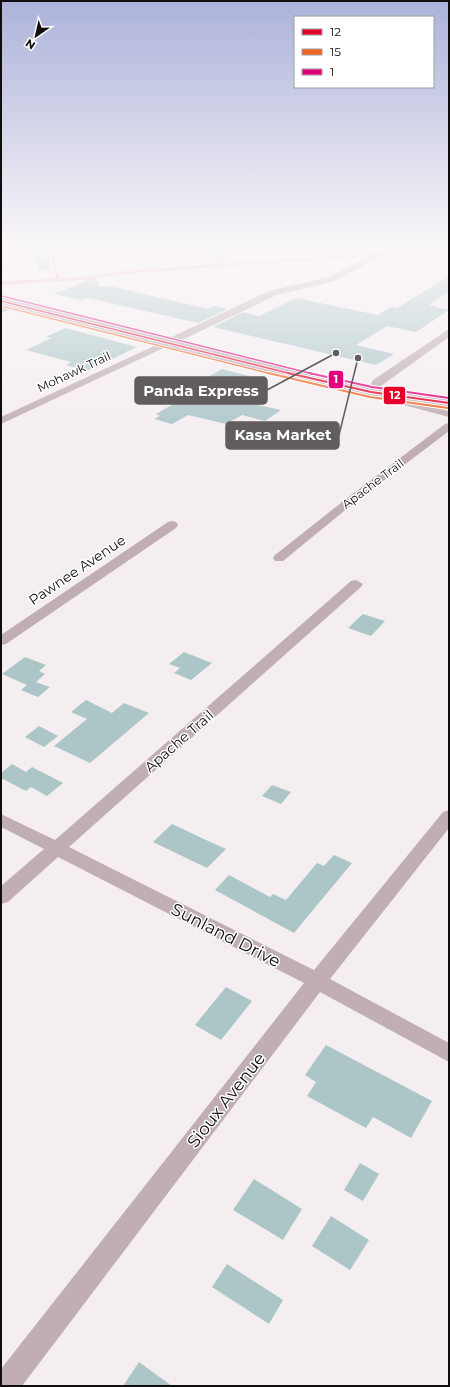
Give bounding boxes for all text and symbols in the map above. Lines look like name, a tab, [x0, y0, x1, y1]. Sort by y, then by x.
north arrow	[16, 16, 56, 56]
legend	[294, 16, 434, 88]
text: 12	[330, 24, 341, 39]
text: N	[23, 36, 38, 53]
text: 15	[330, 44, 341, 59]
text: 1	[330, 64, 334, 79]
street label: Mohawk Trail	[35, 348, 113, 395]
line badge: 1	[328, 370, 344, 389]
text: 1	[334, 372, 338, 386]
callout: Panda Express	[135, 377, 267, 404]
text: Panda Express	[143, 381, 259, 400]
line badge: 12	[383, 386, 406, 405]
text: 12	[390, 388, 401, 402]
callout: Kasa Market	[226, 422, 339, 449]
text: Kasa Market	[234, 425, 332, 444]
street label: Apache Trail	[339, 455, 407, 512]
street label: Pawnee Avenue	[25, 531, 129, 609]
street label: Apache Trail	[141, 706, 217, 776]
street label: Sunland Drive	[168, 899, 284, 971]
street label: Sioux Avenue	[183, 1049, 269, 1151]

